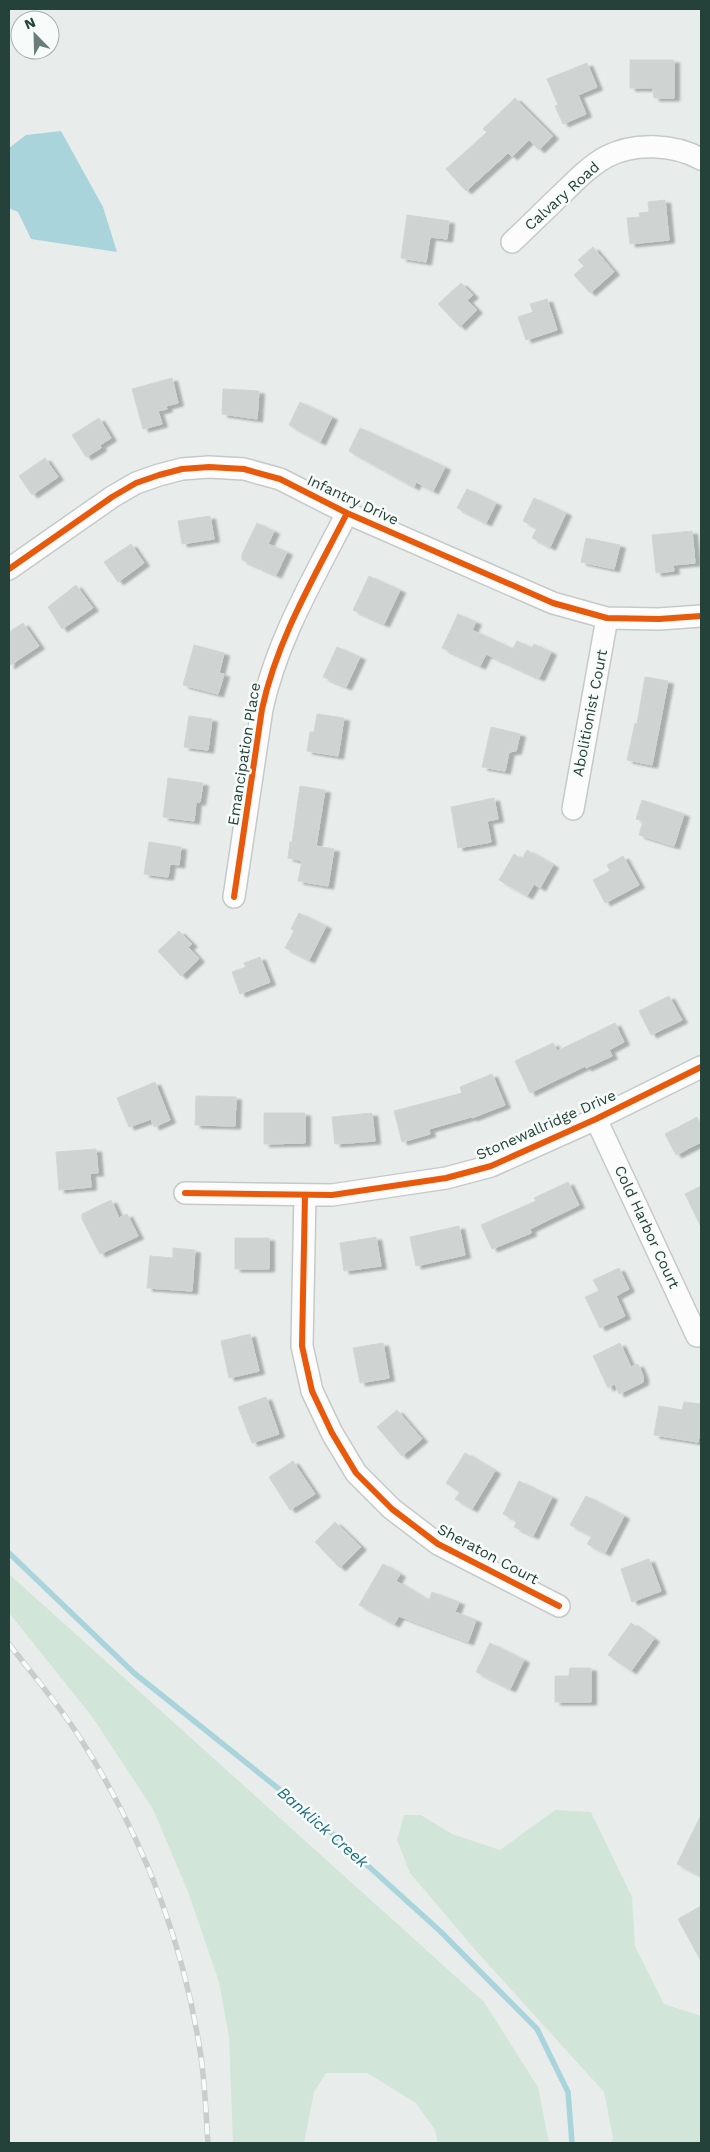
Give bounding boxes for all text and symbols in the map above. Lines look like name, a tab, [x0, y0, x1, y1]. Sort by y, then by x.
north arrow	[10, 10, 60, 60]
text: N	[22, 14, 38, 32]
street label: Calvary Road	[521, 158, 603, 234]
street label: Infantry Drive	[304, 471, 402, 529]
street label: Abolitionist Court	[569, 647, 611, 778]
street label: Emancipation Place	[224, 681, 264, 827]
street label: Stonewallridge Drive	[473, 1086, 619, 1164]
street label: Cold Harbor Court	[611, 1163, 684, 1292]
street label: Sheraton Court	[434, 1520, 542, 1589]
water label: Banklick Creek	[274, 1783, 373, 1872]

